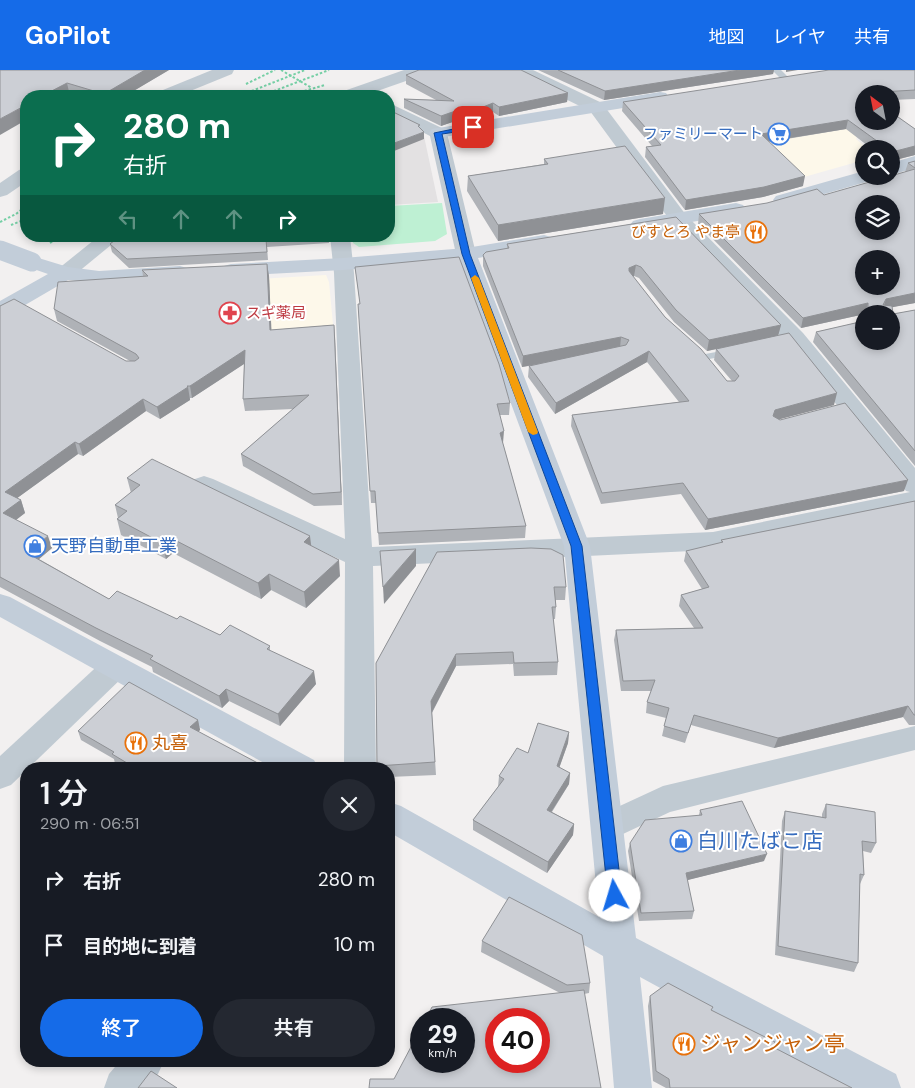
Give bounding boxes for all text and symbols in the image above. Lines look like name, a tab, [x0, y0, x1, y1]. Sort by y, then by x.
text: GoPilot	[25, 20, 111, 51]
text: 地図	[709, 25, 745, 49]
text: レイヤ	[773, 25, 826, 49]
text: 共有	[854, 25, 890, 49]
north arrow	[855, 85, 900, 130]
map controls	[855, 85, 900, 350]
text: 280 m	[123, 103, 231, 149]
pin	[452, 106, 494, 148]
icon: right	[40, 110, 105, 175]
icon: arrive	[459, 113, 487, 141]
supermarket icon: ファミリーマート	[767, 122, 791, 146]
place label: ファミリーマート	[643, 124, 763, 144]
button: search	[855, 140, 900, 185]
text: 右折	[123, 151, 167, 180]
button: layers	[855, 195, 900, 240]
icon: left	[114, 205, 142, 233]
icon: ahead	[167, 205, 195, 233]
icon: ahead	[220, 205, 248, 233]
icon: right	[273, 205, 301, 233]
restaurant icon: びすとろ やま亭	[744, 220, 768, 244]
place label: びすとろ やま亭	[631, 222, 740, 242]
button: +	[855, 250, 900, 295]
pharmacy icon: スギ薬局	[218, 301, 242, 325]
place label: スギ薬局	[246, 303, 306, 323]
button: −	[855, 305, 900, 350]
shop icon: 天野自動車工業	[23, 534, 47, 558]
place label: 天野自動車工業	[51, 534, 177, 558]
restaurant icon: 丸喜	[124, 731, 148, 755]
place label: 丸喜	[152, 731, 188, 755]
text: 1 分	[40, 774, 88, 813]
button: close	[323, 779, 375, 831]
text: 290 m · 06:51	[40, 813, 139, 834]
place label: 白川たばこ店	[697, 827, 823, 855]
shop icon: 白川たばこ店	[669, 829, 693, 853]
icon: right	[40, 866, 68, 894]
text: 280 m	[318, 867, 375, 892]
text: 右折	[83, 869, 121, 894]
position arrow	[588, 869, 640, 921]
icon: arrive	[40, 931, 68, 959]
text: 10 m	[334, 932, 375, 957]
text: 目的地に到着	[83, 934, 197, 959]
button: 終了	[40, 999, 203, 1057]
button: 共有	[213, 999, 375, 1057]
speed limit sign: 40	[485, 1008, 550, 1073]
text: 29	[427, 1018, 458, 1051]
place label: ジャンジャン亭	[700, 1030, 845, 1058]
restaurant icon: ジャンジャン亭	[672, 1032, 696, 1056]
text: km/h	[428, 1045, 457, 1061]

